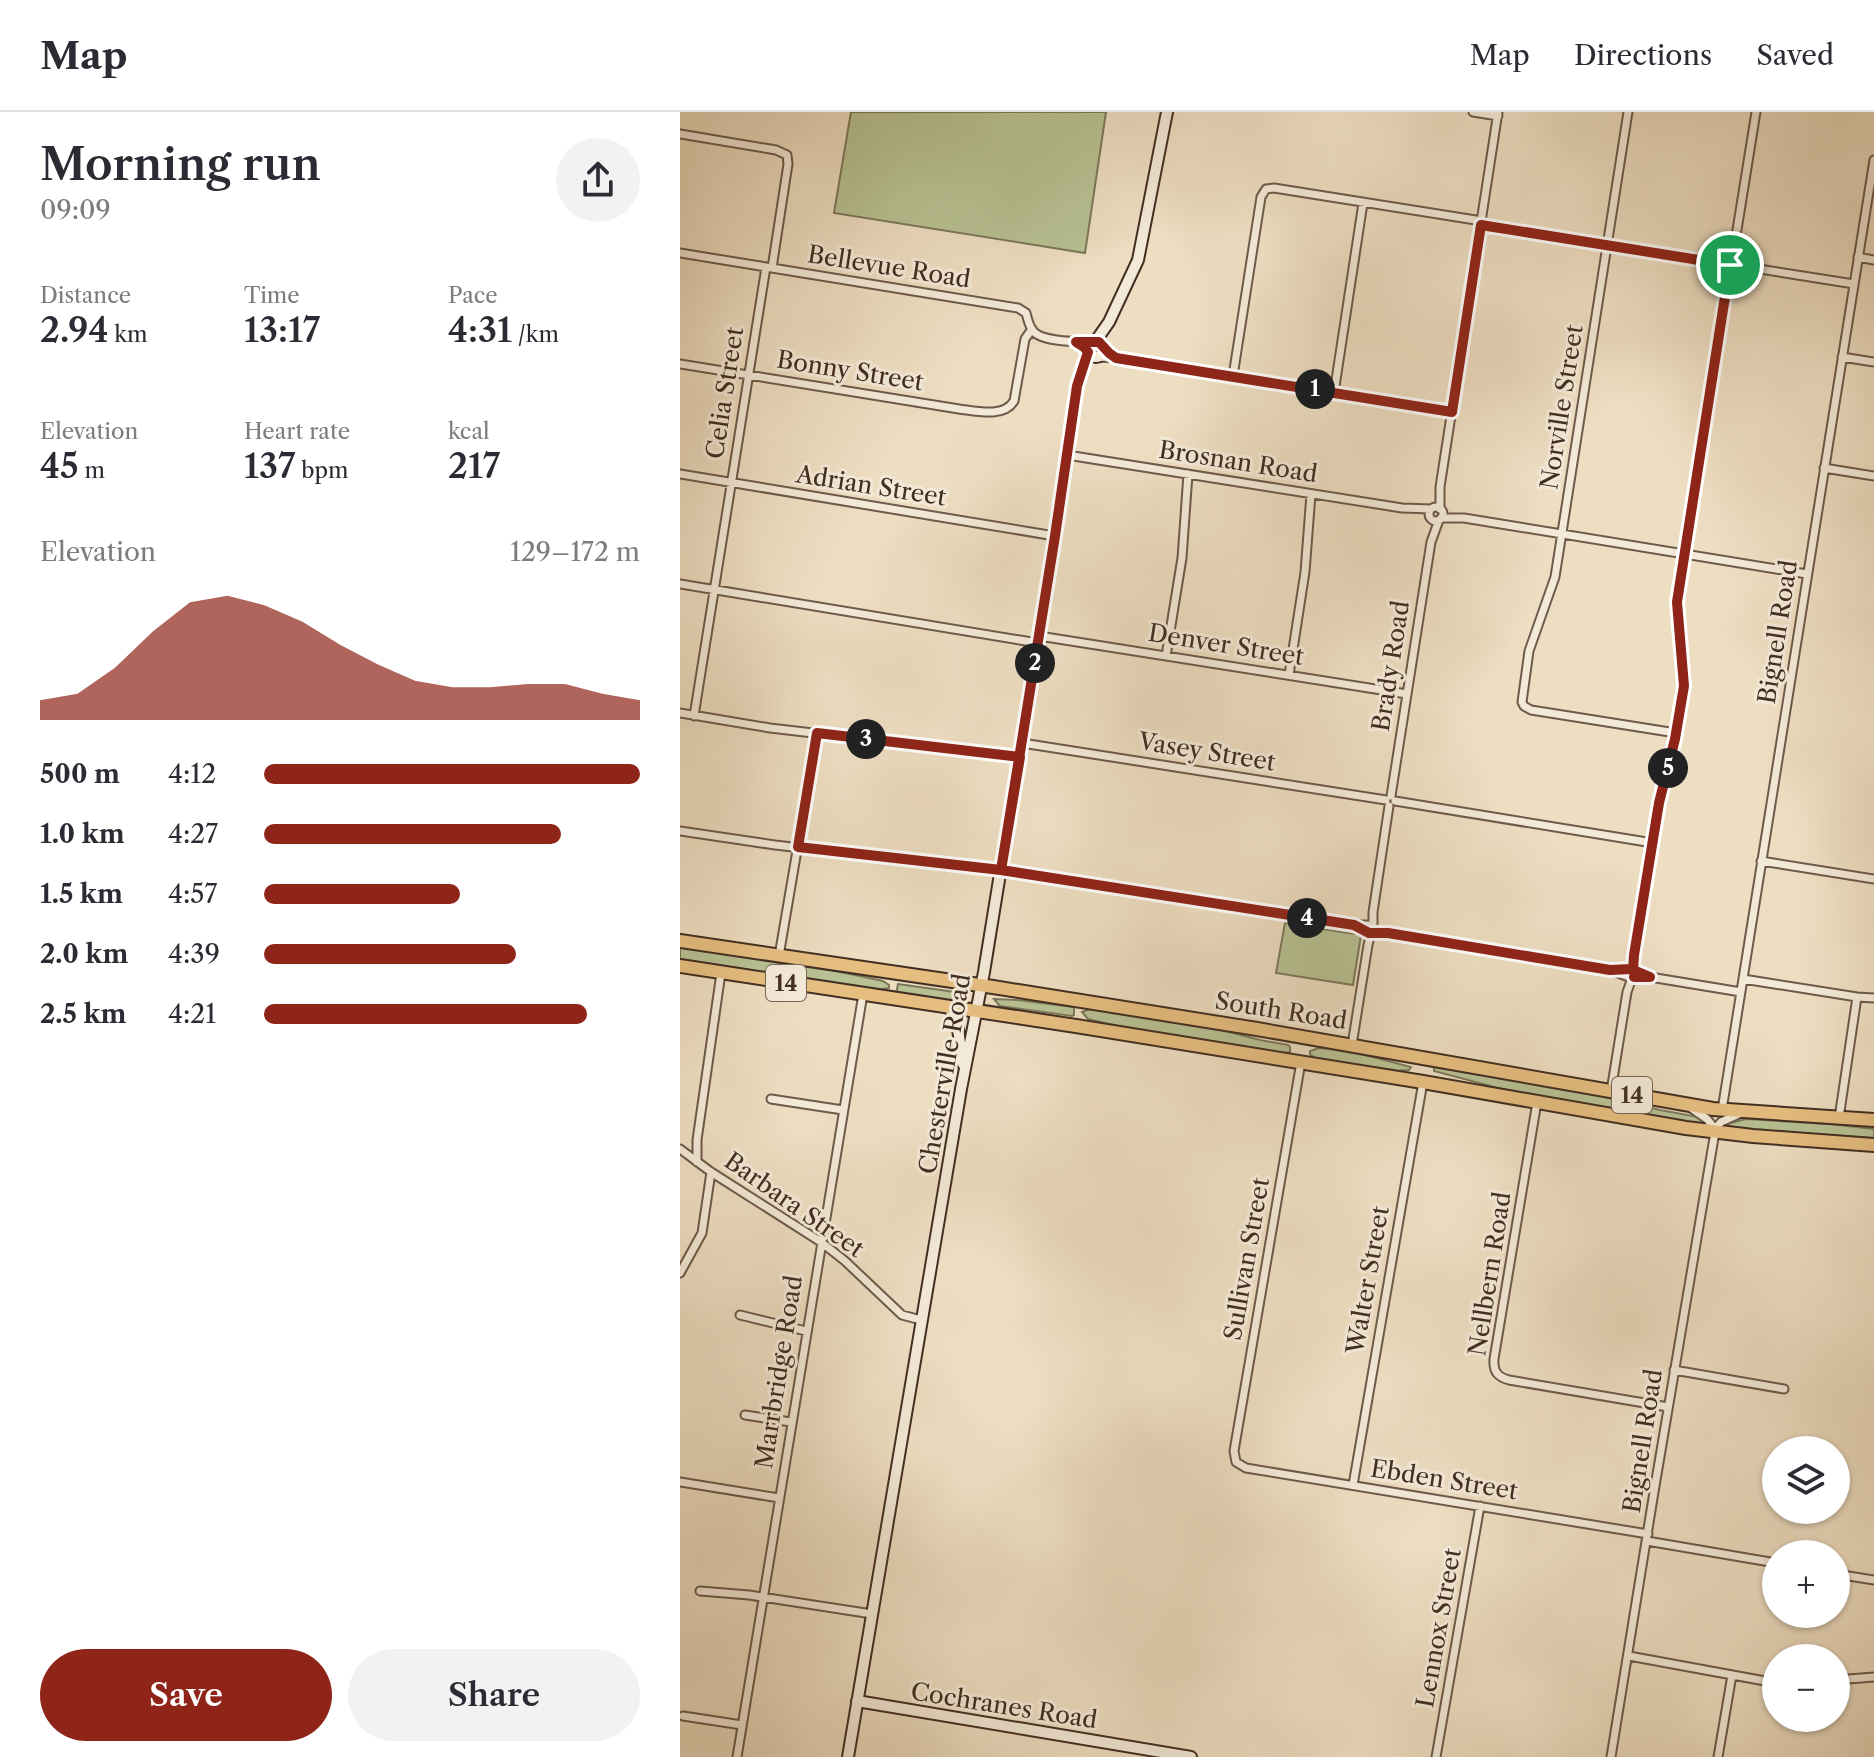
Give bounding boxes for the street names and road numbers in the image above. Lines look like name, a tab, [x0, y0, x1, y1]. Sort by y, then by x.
street label: Bellevue Road	[806, 239, 973, 294]
street label: Norville Street	[1534, 322, 1589, 491]
street label: Celia Street	[700, 324, 749, 461]
street label: Bonny Street	[775, 345, 926, 396]
street label: Brosnan Road	[1157, 435, 1320, 488]
street label: Adrian Street	[793, 459, 949, 512]
street label: Bignell Road	[1752, 558, 1803, 706]
street label: Brady Road	[1366, 598, 1415, 733]
street label: Denver Street	[1146, 618, 1306, 671]
street label: Vasey Street	[1136, 726, 1278, 777]
road number: 14	[766, 965, 806, 1001]
street label: Chesterville Road	[913, 971, 976, 1176]
street label: South Road	[1213, 986, 1349, 1035]
road number: 14	[1612, 1077, 1652, 1113]
street label: Barbara Street	[719, 1146, 870, 1264]
street label: Sullivan Street	[1218, 1175, 1275, 1343]
street label: Nellbern Road	[1462, 1189, 1517, 1358]
street label: Walter Street	[1340, 1203, 1395, 1357]
street label: Marrbridge Road	[749, 1273, 808, 1471]
street label: Bignell Road	[1617, 1367, 1668, 1515]
street label: Ebden Street	[1368, 1454, 1520, 1506]
street label: Lennox Street	[1410, 1545, 1467, 1710]
street label: Cochranes Road	[909, 1676, 1100, 1735]

